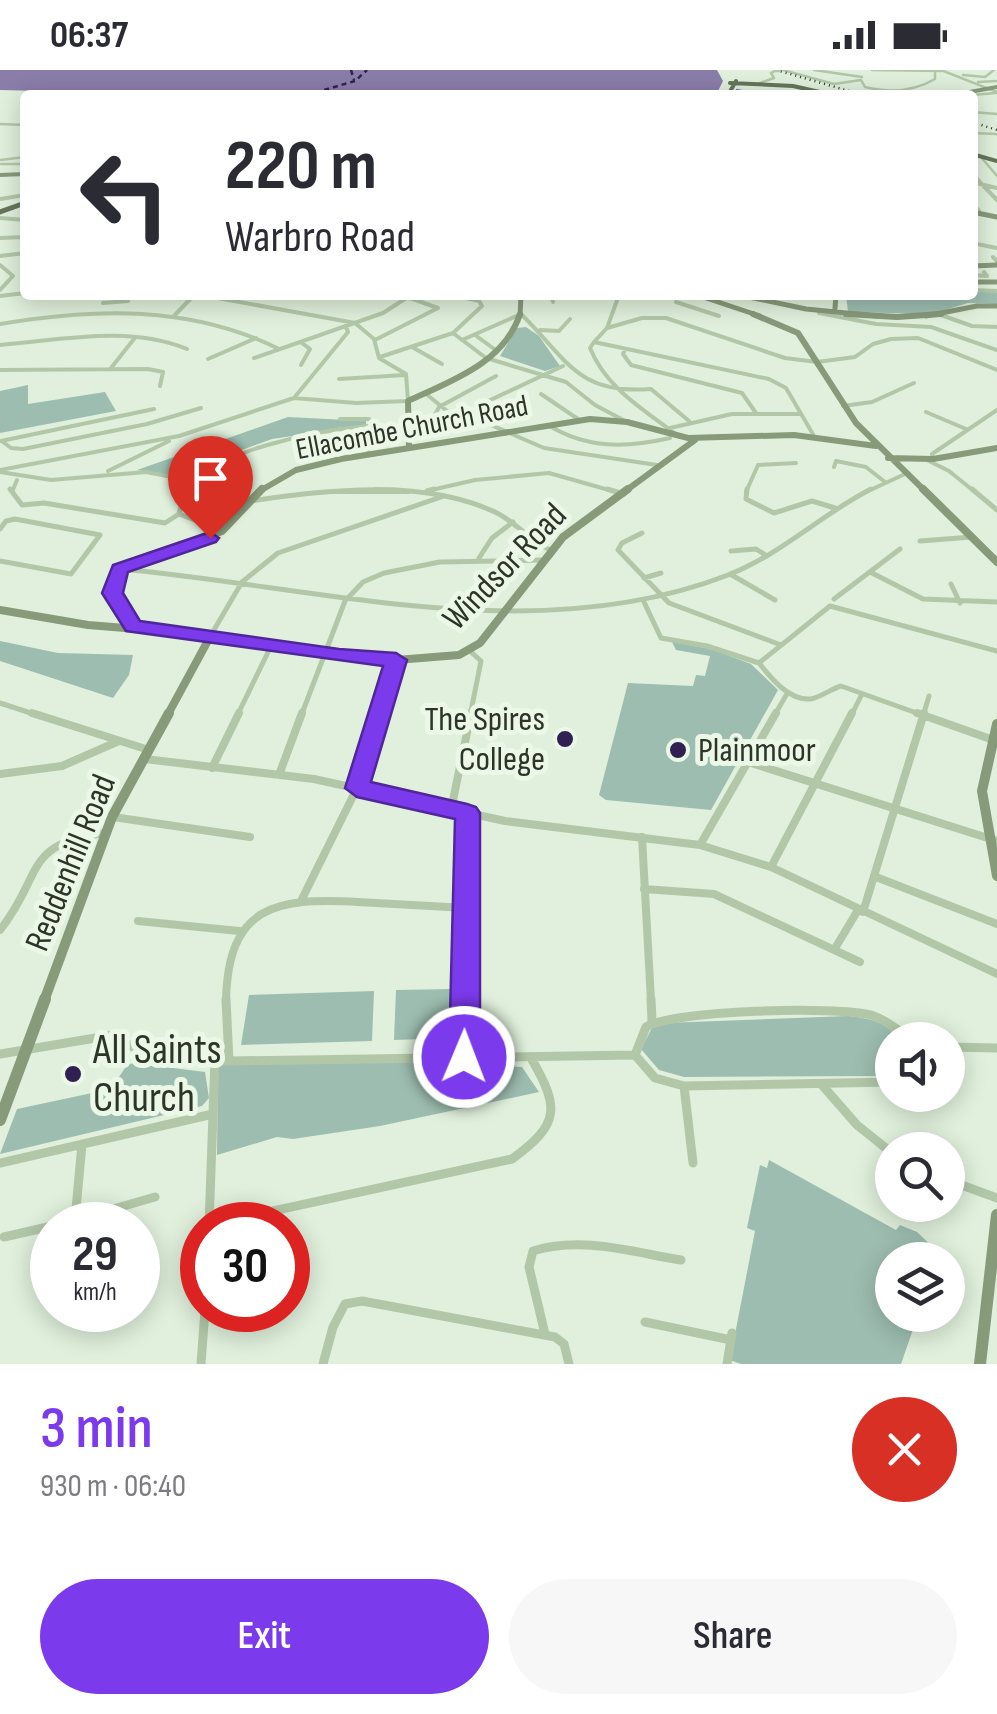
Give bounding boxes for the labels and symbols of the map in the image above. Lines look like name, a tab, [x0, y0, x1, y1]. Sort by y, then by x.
street label: Ellacombe Church Road	[293, 388, 531, 468]
pin	[168, 436, 253, 539]
street label: Windsor Road	[434, 495, 576, 639]
place label: The Spires College	[424, 698, 545, 781]
marker: The Spires College	[554, 728, 576, 750]
place label: Plainmoor	[698, 729, 816, 772]
marker: Plainmoor	[667, 739, 689, 761]
street label: Reddenhill Road	[16, 769, 126, 957]
position arrow	[412, 1005, 516, 1109]
place label: All Saints Church	[92, 1025, 222, 1124]
marker: All Saints Church	[62, 1063, 84, 1085]
speed limit sign: 30	[180, 1202, 310, 1332]

